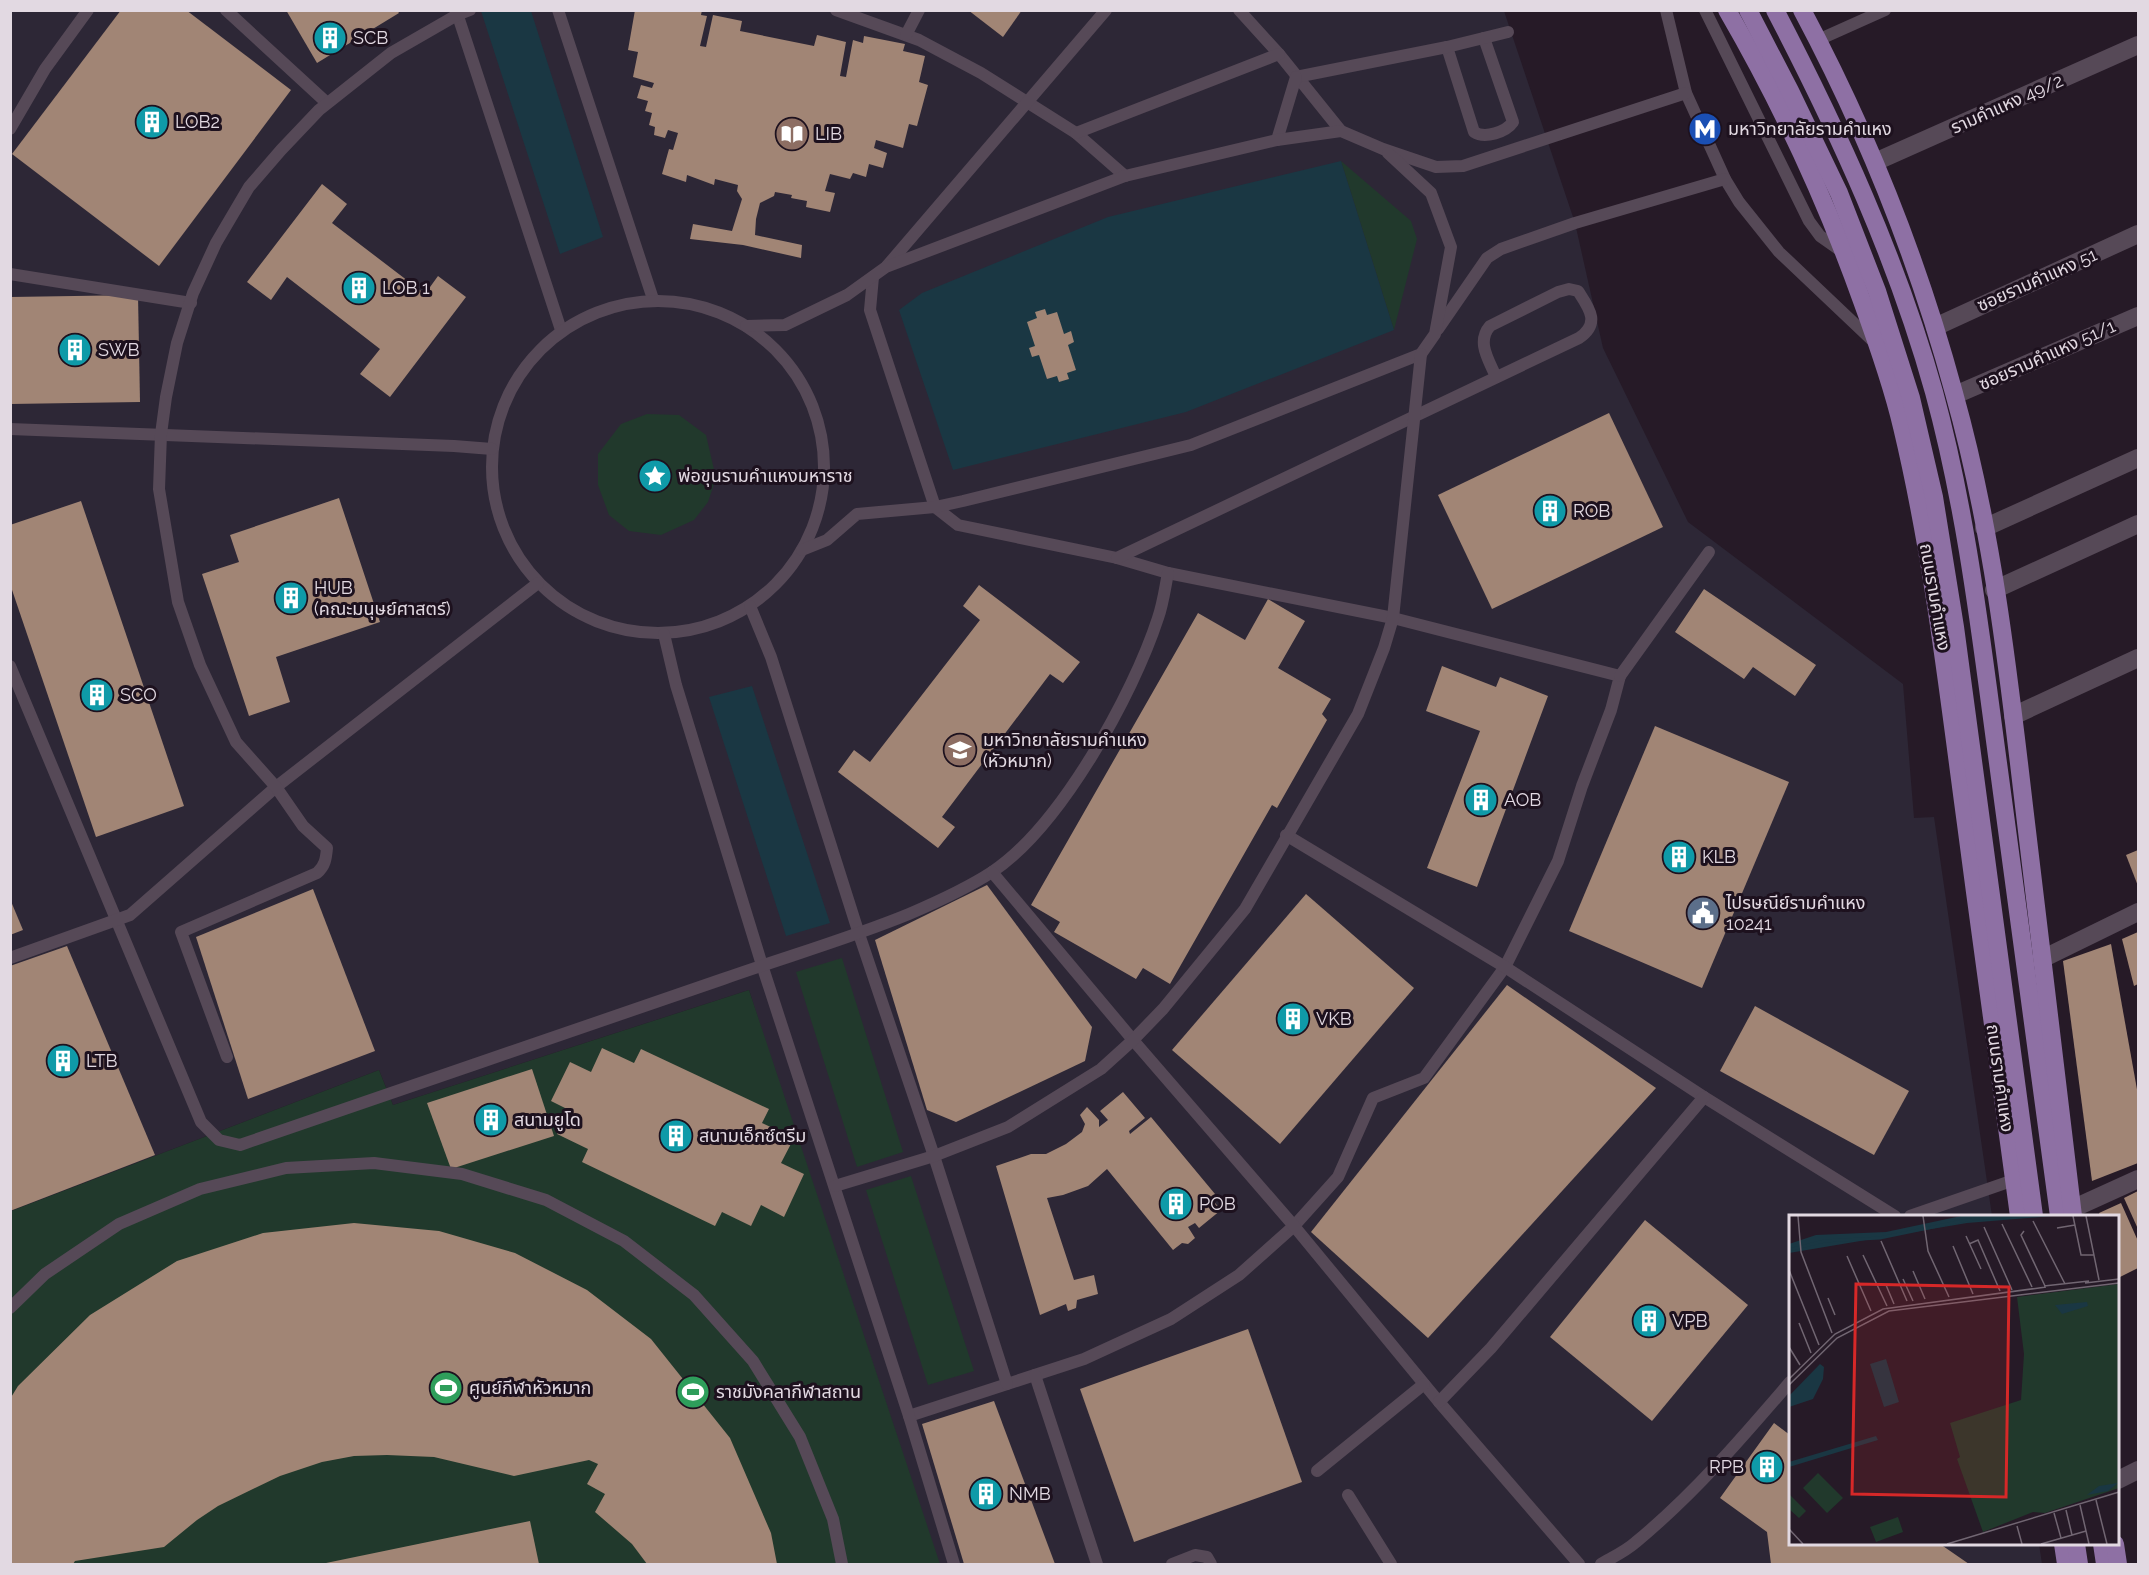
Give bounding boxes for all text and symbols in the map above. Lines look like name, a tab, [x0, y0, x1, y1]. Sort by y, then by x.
building icon: SCB	[312, 20, 348, 56]
place label: SCB	[353, 27, 388, 48]
street label: รามคำแหง 49/2	[1947, 69, 2066, 138]
building icon: LOB2	[134, 104, 170, 140]
place label: LOB2	[175, 111, 220, 132]
metro station icon: มหาวิทยาลัยรามคำแหง	[1687, 111, 1723, 147]
library icon: LIB	[774, 116, 810, 152]
place label: มหาวิทยาลัยรามคำแหง	[1728, 118, 1892, 139]
place label: LIB	[815, 123, 842, 144]
street label: ซอยรามคำแหง 51	[1974, 244, 2100, 315]
building icon: LOB 1	[341, 270, 377, 306]
place label: LOB 1	[382, 277, 430, 298]
street label: ซอยรามคำแหง 51/1	[1975, 315, 2119, 394]
building icon: SWB	[57, 332, 93, 368]
place label: SWB	[98, 339, 139, 360]
place icon: พ่อขุนรามคำแหงมหาราช	[637, 458, 673, 494]
place label: พ่อขุนรามคำแหงมหาราช	[678, 465, 853, 487]
building icon: ROB	[1532, 493, 1568, 529]
place label: ROB	[1573, 500, 1610, 521]
street label: ถนนรามคำแหง	[1916, 541, 1955, 652]
place label: HUB (คณะมนุษย์ศาสตร์)	[314, 577, 451, 620]
building icon: HUB (คณะมนุษย์ศาสตร์)	[273, 580, 309, 616]
building icon: SCO	[79, 677, 115, 713]
place label: SCO	[120, 684, 157, 705]
place label: มหาวิทยาลัยรามคำแหง (หัวหมาก)	[983, 729, 1147, 771]
school or university icon: มหาวิทยาลัยรามคำแหง (หัวหมาก)	[942, 732, 978, 768]
building icon: AOB	[1463, 782, 1499, 818]
place label: AOB	[1504, 789, 1541, 810]
building icon: KLB	[1661, 839, 1697, 875]
place label: KLB	[1702, 846, 1736, 867]
place label: ไปรษณีย์รามคำแหง 10241	[1725, 892, 1865, 934]
public building icon: ไปรษณีย์รามคำแหง 10241	[1685, 895, 1721, 931]
building icon: VKB	[1275, 1001, 1311, 1037]
place label: VKB	[1316, 1008, 1352, 1029]
street label: ถนนรามคำแหง	[1983, 1023, 2018, 1133]
building icon: LTB	[45, 1043, 81, 1079]
place label: LTB	[86, 1050, 117, 1071]
building icon: สนามยูโด	[473, 1102, 509, 1138]
place label: สนามยูโด	[514, 1109, 581, 1132]
building icon: สนามเอ็กซ์ตรีม	[658, 1118, 694, 1154]
place label: สนามเอ็กซ์ตรีม	[699, 1125, 806, 1146]
building icon: POB	[1158, 1186, 1194, 1222]
place label: POB	[1199, 1193, 1236, 1214]
inset map	[1789, 1215, 2119, 1545]
building icon: VPB	[1631, 1303, 1667, 1339]
place label: VPB	[1672, 1310, 1707, 1331]
sports icon: ศูนย์กีฬาหัวหมาก	[428, 1370, 464, 1406]
sports icon: ราชมังคลากีฬาสถาน	[675, 1374, 711, 1410]
place label: ศูนย์กีฬาหัวหมาก	[469, 1377, 591, 1400]
place label: ราชมังคลากีฬาสถาน	[716, 1381, 861, 1402]
building icon: RPB	[1749, 1449, 1785, 1485]
place label: RPB	[1709, 1456, 1744, 1477]
building icon: NMB	[968, 1476, 1004, 1512]
place label: NMB	[1009, 1483, 1051, 1504]

